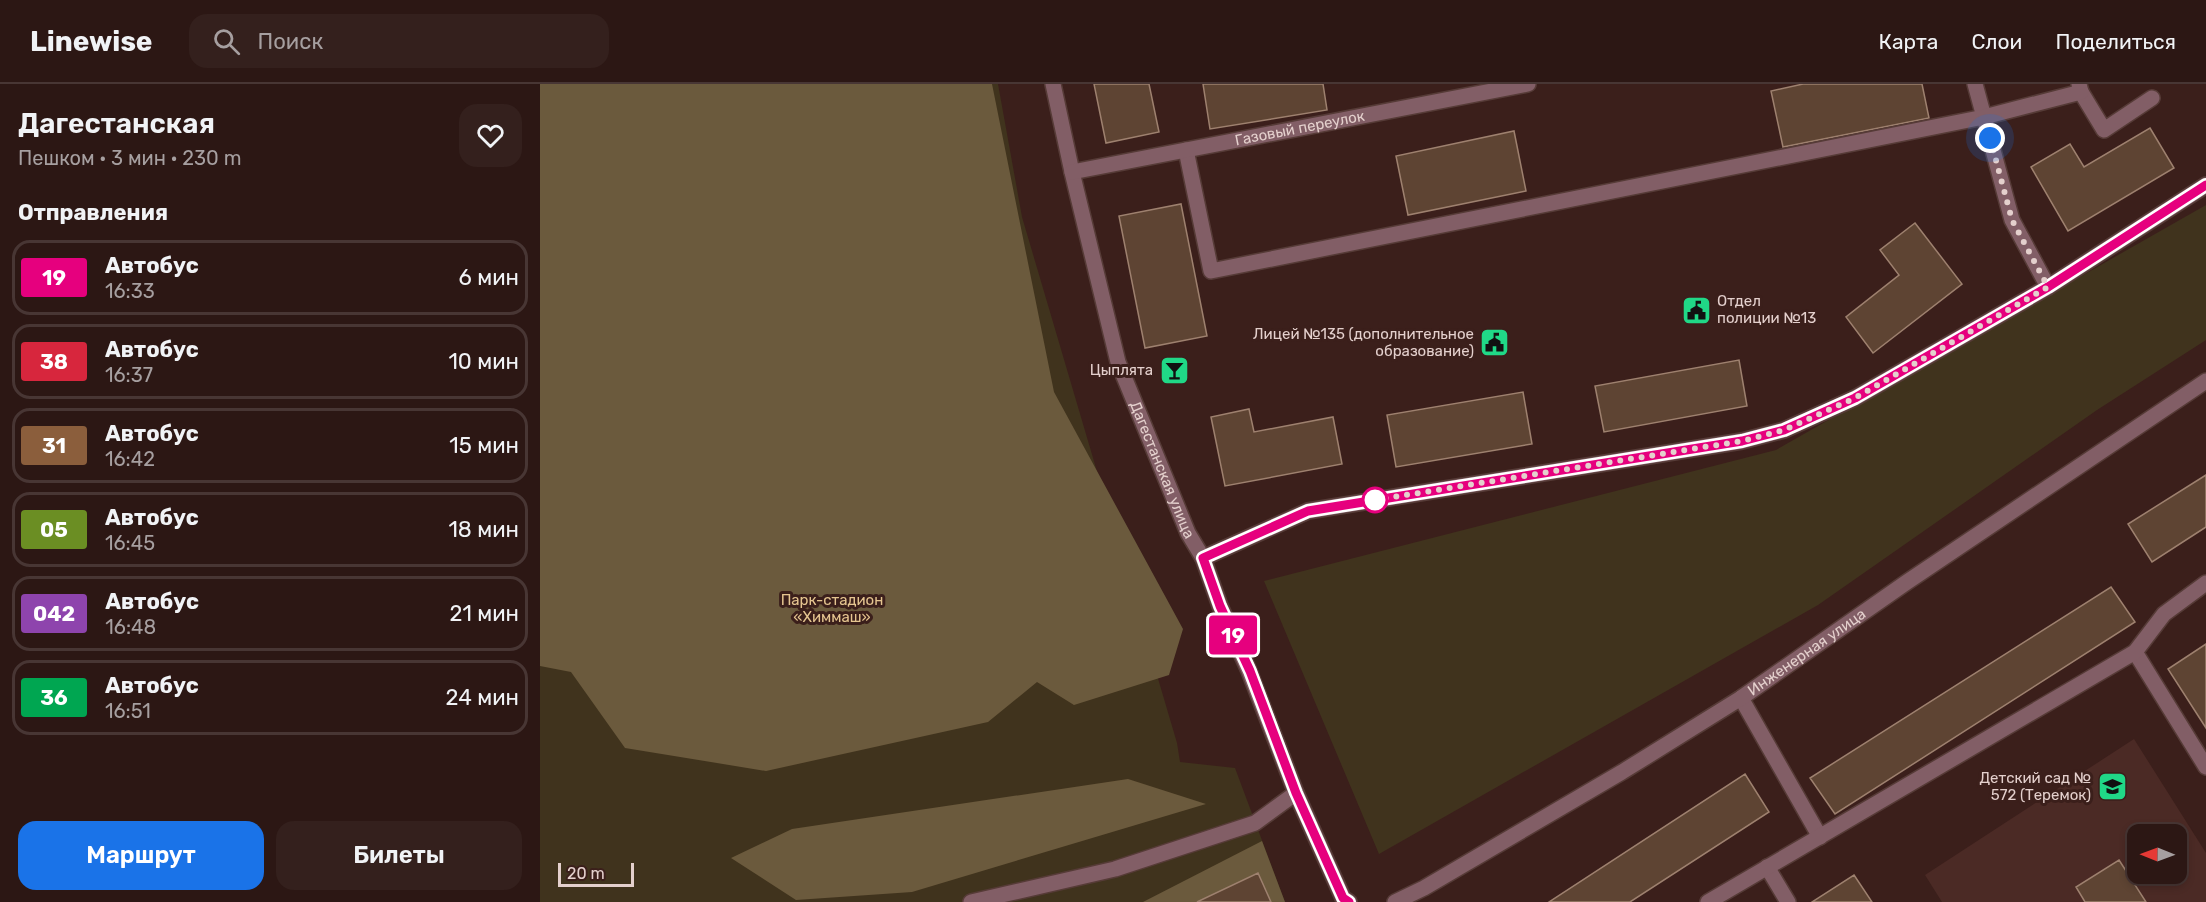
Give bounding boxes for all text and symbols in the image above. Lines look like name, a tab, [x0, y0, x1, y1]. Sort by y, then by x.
search box	[189, 14, 609, 68]
text: Linewise	[30, 25, 153, 58]
icon: search	[210, 25, 243, 58]
text: Поиск	[258, 28, 323, 55]
text: Карта	[1878, 29, 1938, 54]
text: Слои	[1971, 29, 2022, 54]
text: Поделиться	[2055, 29, 2176, 54]
button: heart	[459, 104, 522, 167]
text: Дагестанская	[18, 107, 215, 140]
street label: Газовый переулок	[1233, 107, 1366, 149]
your location	[1975, 123, 2005, 153]
text: Пешком · 3 мин · 230 m	[18, 146, 241, 170]
text: Отправления	[18, 199, 168, 226]
text: Автобус	[105, 252, 199, 279]
text: 6 мин	[459, 264, 519, 291]
text: 19	[42, 265, 66, 290]
text: 16:33	[105, 279, 155, 303]
place label: Отдел полиции №13	[1717, 292, 1816, 327]
public building icon: Отдел полиции №13	[1680, 294, 1712, 326]
place label: Лицей №135 (дополнительное образование)	[1253, 325, 1474, 360]
public building icon: Лицей №135 (дополнительное образование)	[1479, 327, 1511, 359]
text: Автобус	[105, 336, 199, 363]
text: 10 мин	[448, 348, 519, 375]
text: 38	[40, 349, 68, 374]
bar icon: Цыплята	[1158, 354, 1190, 386]
place label: Цыплята	[1090, 361, 1153, 379]
text: 16:37	[105, 363, 153, 387]
street label: Дагестанская улица	[1126, 399, 1198, 542]
text: Автобус	[105, 420, 199, 447]
text: 15 мин	[449, 432, 519, 459]
text: 31	[42, 433, 66, 458]
text: 16:42	[105, 447, 155, 471]
unlabelled marker	[1362, 487, 1388, 513]
text: Автобус	[105, 504, 199, 531]
text: 18 мин	[448, 516, 519, 543]
text: 05	[40, 517, 68, 542]
text: 16:45	[105, 531, 155, 555]
text: Автобус	[105, 588, 199, 615]
park label: Парк-стадион «Химмаш»	[781, 591, 883, 626]
text: 21 мин	[449, 600, 519, 627]
text: 042	[33, 601, 75, 626]
street label: Инженерная улица	[1744, 605, 1869, 699]
text: 16:48	[105, 615, 156, 639]
line badge: 19	[1206, 616, 1260, 654]
text: 19	[1221, 623, 1245, 648]
text: Автобус	[105, 672, 199, 699]
text: 24 мин	[445, 684, 519, 711]
text: 36	[40, 685, 68, 710]
text: 16:51	[105, 699, 151, 723]
place label: Детский сад № 572 (Теремок)	[1979, 769, 2091, 804]
school or university icon: Детский сад № 572 (Теремок)	[2096, 771, 2128, 803]
button: Маршрут	[18, 821, 264, 890]
button: Билеты	[276, 821, 522, 890]
north arrow	[2127, 824, 2187, 884]
map controls	[2127, 824, 2187, 884]
scale bar	[558, 860, 634, 888]
text: 20 m	[567, 864, 605, 883]

